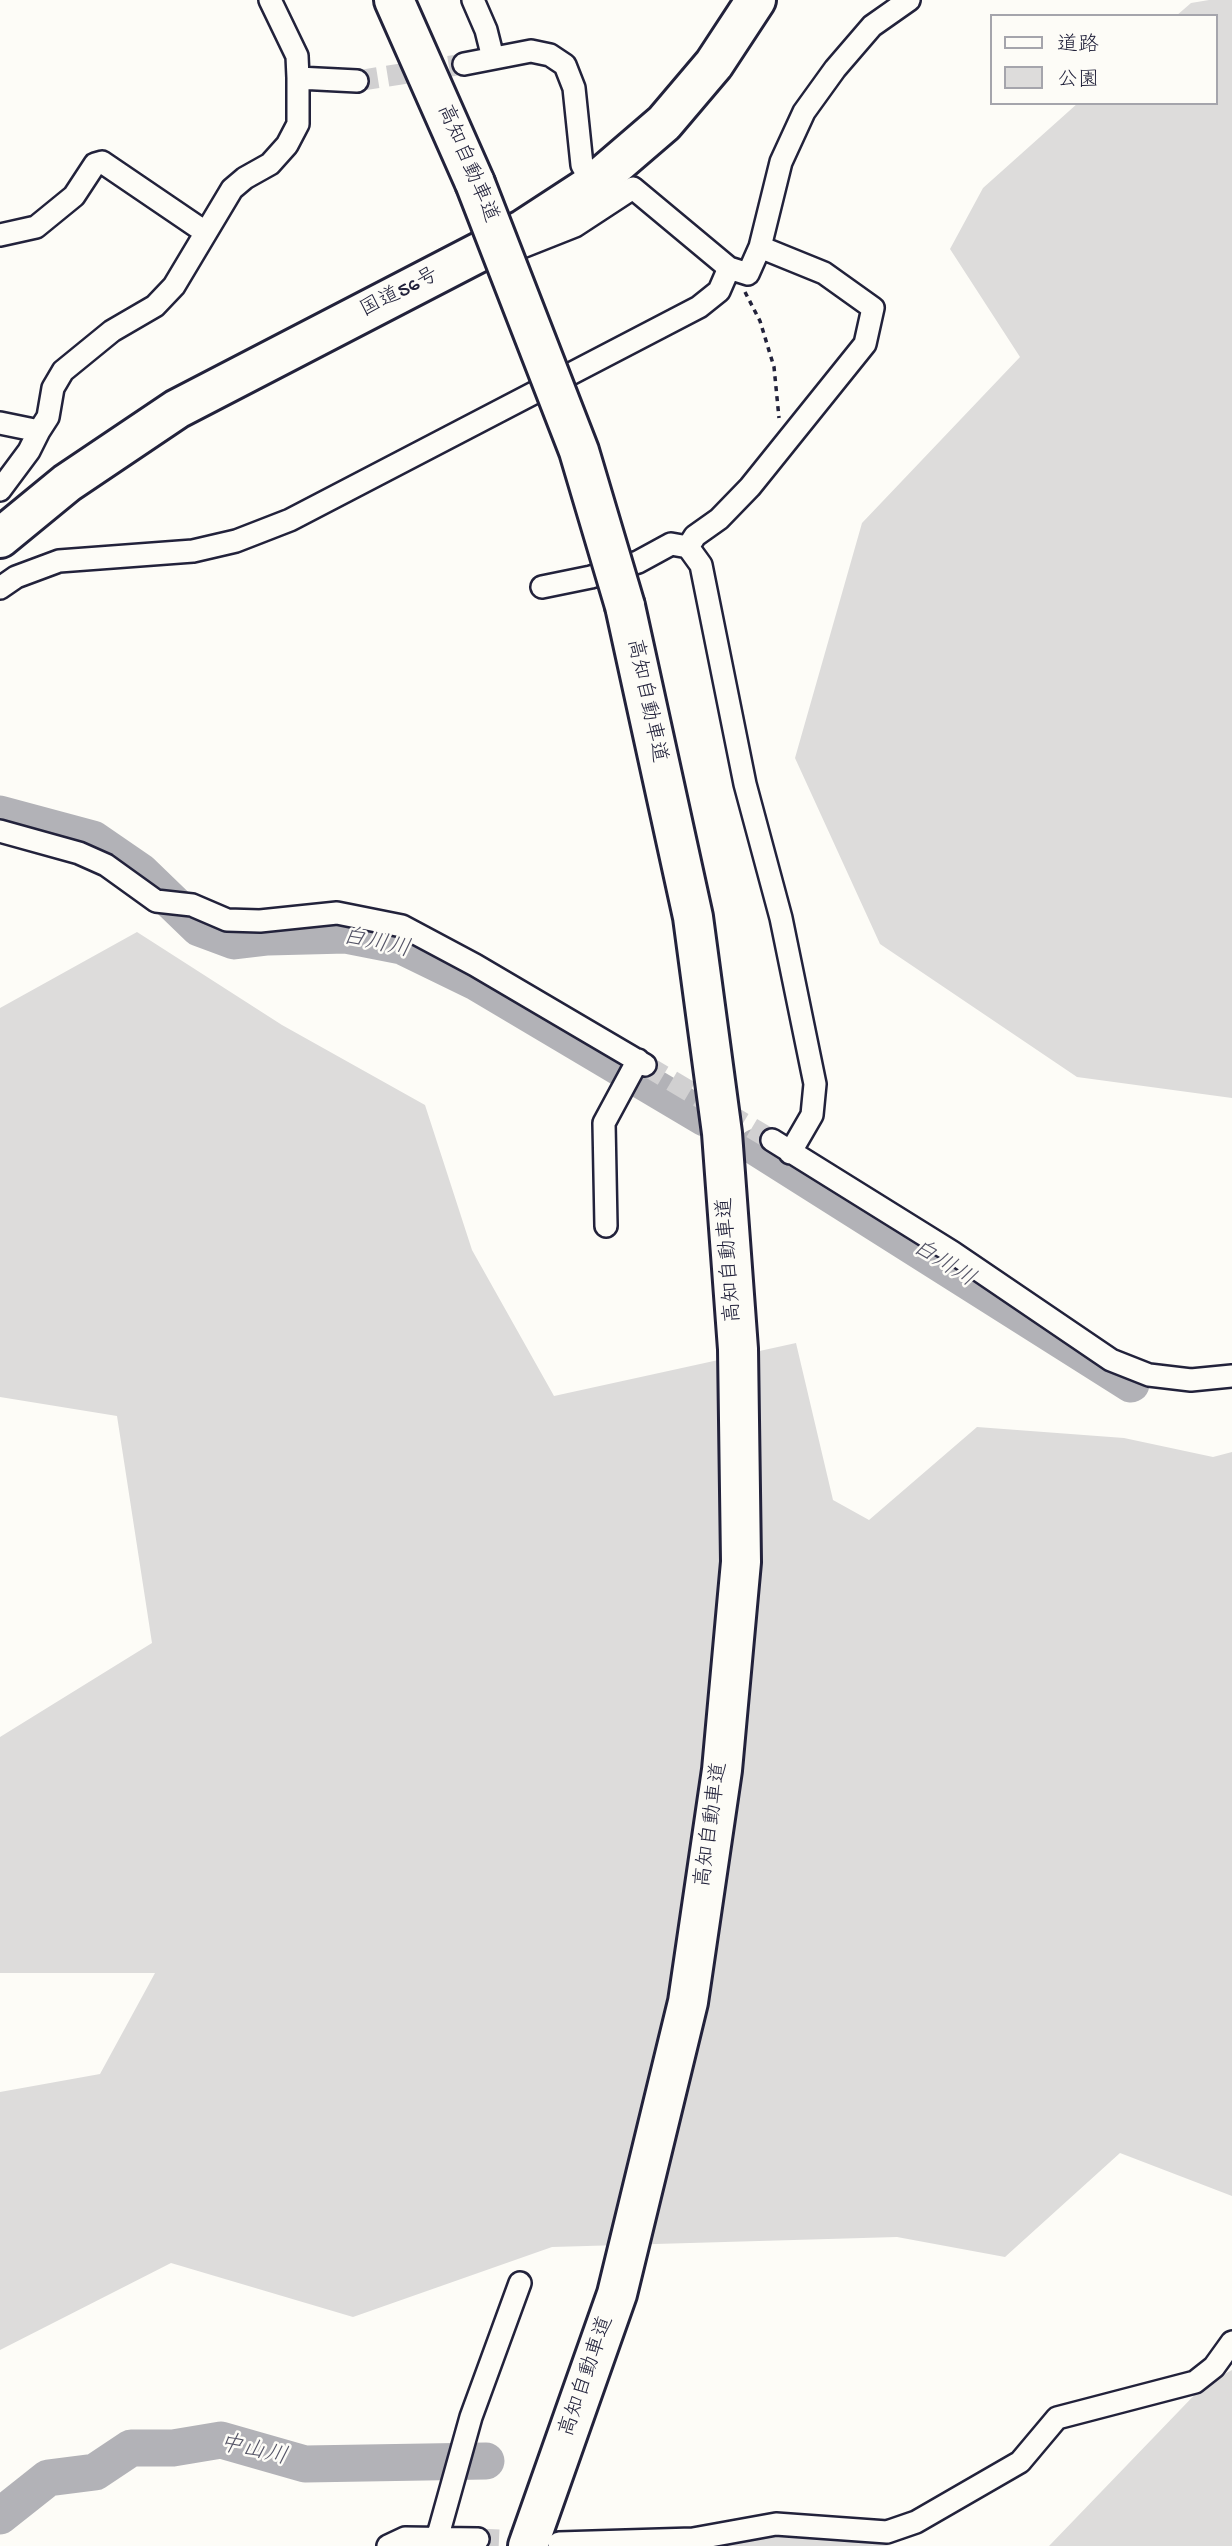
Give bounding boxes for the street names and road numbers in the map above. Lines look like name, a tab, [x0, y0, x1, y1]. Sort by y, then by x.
street label: 高知自動車道	[430, 101, 502, 227]
street label: 国道56号	[357, 264, 443, 324]
street label: 高知自動車道	[620, 637, 670, 765]
street label: 高知自動車道	[714, 1196, 748, 1324]
street label: 高知自動車道	[692, 1761, 734, 1889]
street label: 高知自動車道	[556, 2313, 620, 2441]

